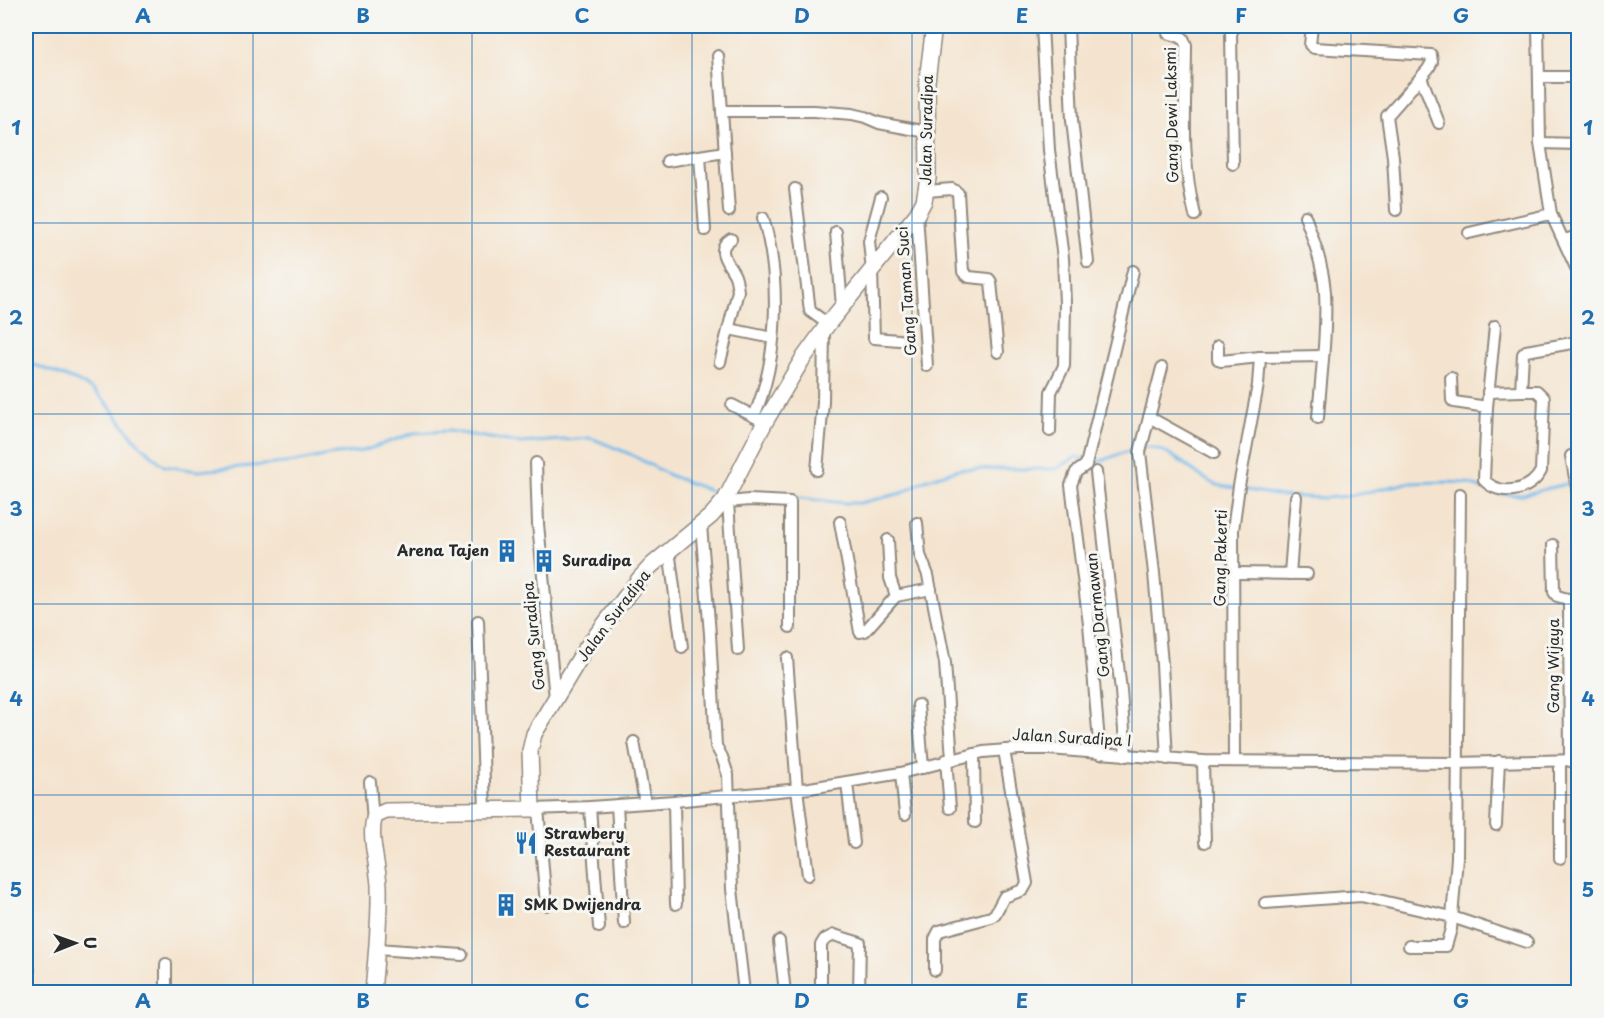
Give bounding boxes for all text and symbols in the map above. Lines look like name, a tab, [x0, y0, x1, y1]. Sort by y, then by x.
text: A	[135, 0, 151, 30]
text: B	[356, 0, 370, 30]
text: C	[574, 0, 590, 30]
text: D	[794, 0, 810, 30]
text: E	[1016, 0, 1028, 30]
text: F	[1235, 0, 1247, 30]
text: G	[1453, 0, 1469, 30]
street label: Gang Dewi Laksmi	[1158, 47, 1183, 183]
street label: Jalan Suradipa	[913, 74, 938, 185]
text: 1	[11, 112, 21, 142]
text: 1	[1583, 112, 1593, 142]
street label: Gang Taman Suci	[889, 225, 922, 357]
text: 2	[9, 302, 23, 332]
text: 2	[1581, 302, 1595, 332]
text: 3	[9, 493, 23, 523]
text: 3	[1581, 493, 1595, 523]
street label: Gang Pakerti	[1207, 509, 1232, 607]
place label: Arena Tajen	[396, 538, 489, 561]
building icon: Arena Tajen	[494, 538, 520, 564]
building icon: Suradipa	[531, 548, 557, 574]
place label: Suradipa	[562, 548, 632, 571]
street label: Gang Darmawan	[1079, 552, 1114, 679]
street label: Jalan Suradipa	[570, 564, 655, 666]
street label: Gang Suradipa	[515, 580, 550, 692]
street label: Gang Wijaya	[1541, 618, 1564, 714]
text: 4	[9, 683, 23, 713]
text: 4	[1581, 683, 1595, 713]
street label: Jalan Suradipa I	[1012, 722, 1132, 751]
place label: Strawbery Restaurant	[544, 821, 630, 861]
restaurant icon: Strawbery Restaurant	[513, 830, 539, 856]
text: 5	[10, 874, 22, 904]
text: 5	[1582, 874, 1594, 904]
building icon: SMK Dwijendra	[493, 892, 519, 918]
place label: SMK Dwijendra	[524, 892, 642, 915]
north arrow	[45, 913, 105, 973]
text: U	[79, 936, 103, 949]
text: A	[135, 985, 151, 1015]
text: B	[356, 985, 370, 1015]
text: C	[574, 985, 590, 1015]
text: D	[794, 985, 810, 1015]
text: E	[1016, 985, 1028, 1015]
text: F	[1235, 985, 1247, 1015]
text: G	[1453, 985, 1469, 1015]

